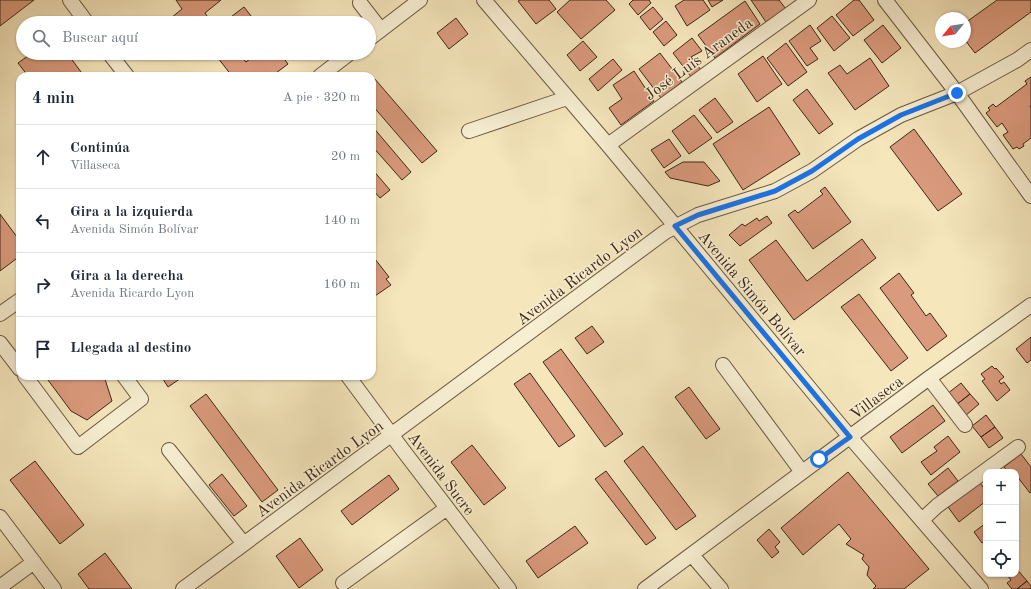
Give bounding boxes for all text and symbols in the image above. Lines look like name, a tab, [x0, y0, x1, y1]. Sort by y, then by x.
north arrow	[935, 12, 971, 48]
street label: José Luis Araneda	[642, 15, 756, 104]
search box	[16, 16, 376, 60]
icon: search	[30, 27, 52, 49]
text: Buscar aquí	[62, 31, 138, 46]
route end	[948, 84, 966, 102]
text: 4 min	[32, 90, 75, 107]
text: A pie · 320 m	[283, 91, 360, 104]
text: Continúa	[70, 141, 130, 156]
icon: ahead	[32, 146, 54, 168]
text: 20 m	[331, 150, 360, 163]
text: Villaseca	[70, 159, 120, 172]
text: Gira a la izquierda	[70, 205, 193, 220]
icon: left	[32, 210, 54, 232]
text: 140 m	[323, 214, 360, 227]
text: Avenida Simón Bolívar	[70, 223, 198, 236]
street label: Avenida Ricardo Lyon	[514, 224, 646, 329]
street label: Avenida Simón Bolívar	[695, 229, 809, 360]
text: Gira a la derecha	[70, 269, 184, 284]
icon: right	[32, 274, 54, 296]
text: 160 m	[323, 278, 360, 291]
text: Avenida Ricardo Lyon	[70, 287, 194, 300]
icon: arrive	[32, 338, 54, 360]
text: Llegada al destino	[70, 341, 191, 356]
street label: Villaseca	[848, 374, 907, 424]
street label: Avenida Ricardo Lyon	[254, 418, 387, 521]
street label: Avenida Sucre	[404, 430, 477, 519]
route start	[810, 450, 828, 468]
map controls	[983, 469, 1019, 577]
button: +	[983, 469, 1019, 505]
button: −	[983, 505, 1019, 541]
button: locate	[983, 541, 1019, 577]

